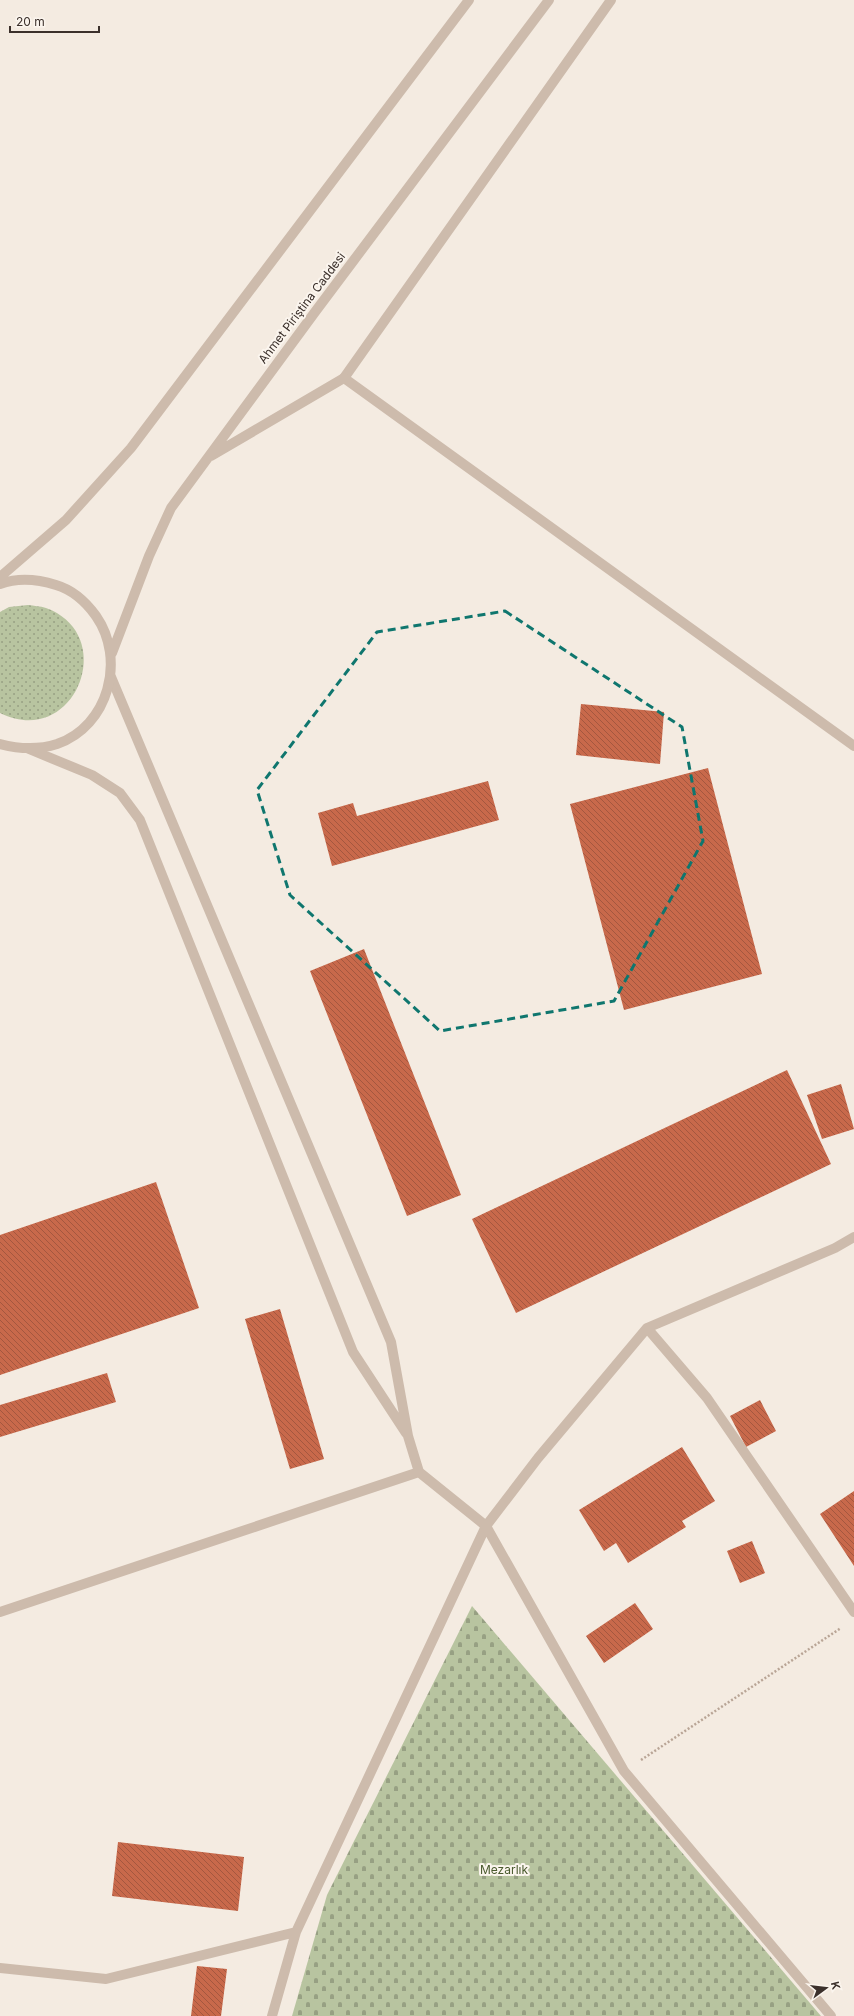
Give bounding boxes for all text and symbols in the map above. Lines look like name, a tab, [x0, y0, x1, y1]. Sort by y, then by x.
scale bar	[10, 8, 99, 34]
text: 20 m	[16, 14, 45, 29]
street label: Ahmet Piriştina Caddesi	[255, 249, 348, 366]
park label: Mezarlık	[480, 1862, 528, 1877]
north arrow	[806, 1968, 846, 2008]
text: K	[828, 1980, 843, 1991]

